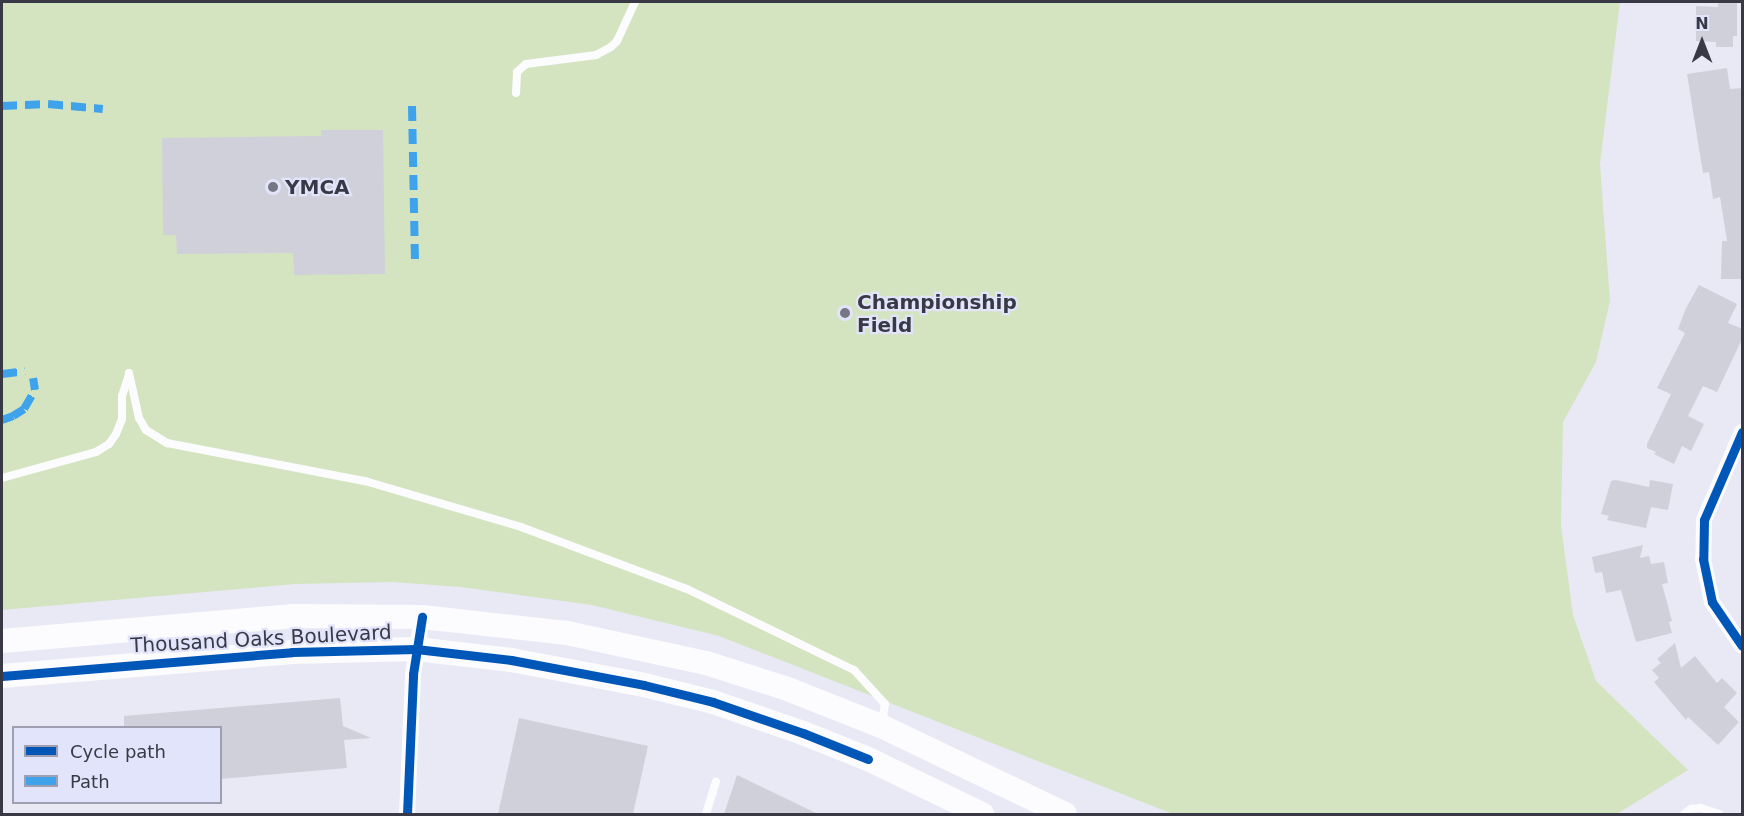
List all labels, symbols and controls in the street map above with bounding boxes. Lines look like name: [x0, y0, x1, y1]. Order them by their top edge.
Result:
north arrow: [1672, 12, 1732, 72]
text: N: [1695, 14, 1709, 33]
place label: YMCA: [285, 175, 350, 199]
marker: YMCA: [266, 180, 280, 194]
place label: Championship Field: [857, 290, 1017, 337]
marker: Championship Field: [838, 306, 852, 320]
street label: Thousand Oaks Boulevard: [130, 620, 392, 658]
legend: [12, 726, 222, 804]
text: Cycle path: [70, 741, 166, 762]
text: Path: [70, 771, 110, 792]

